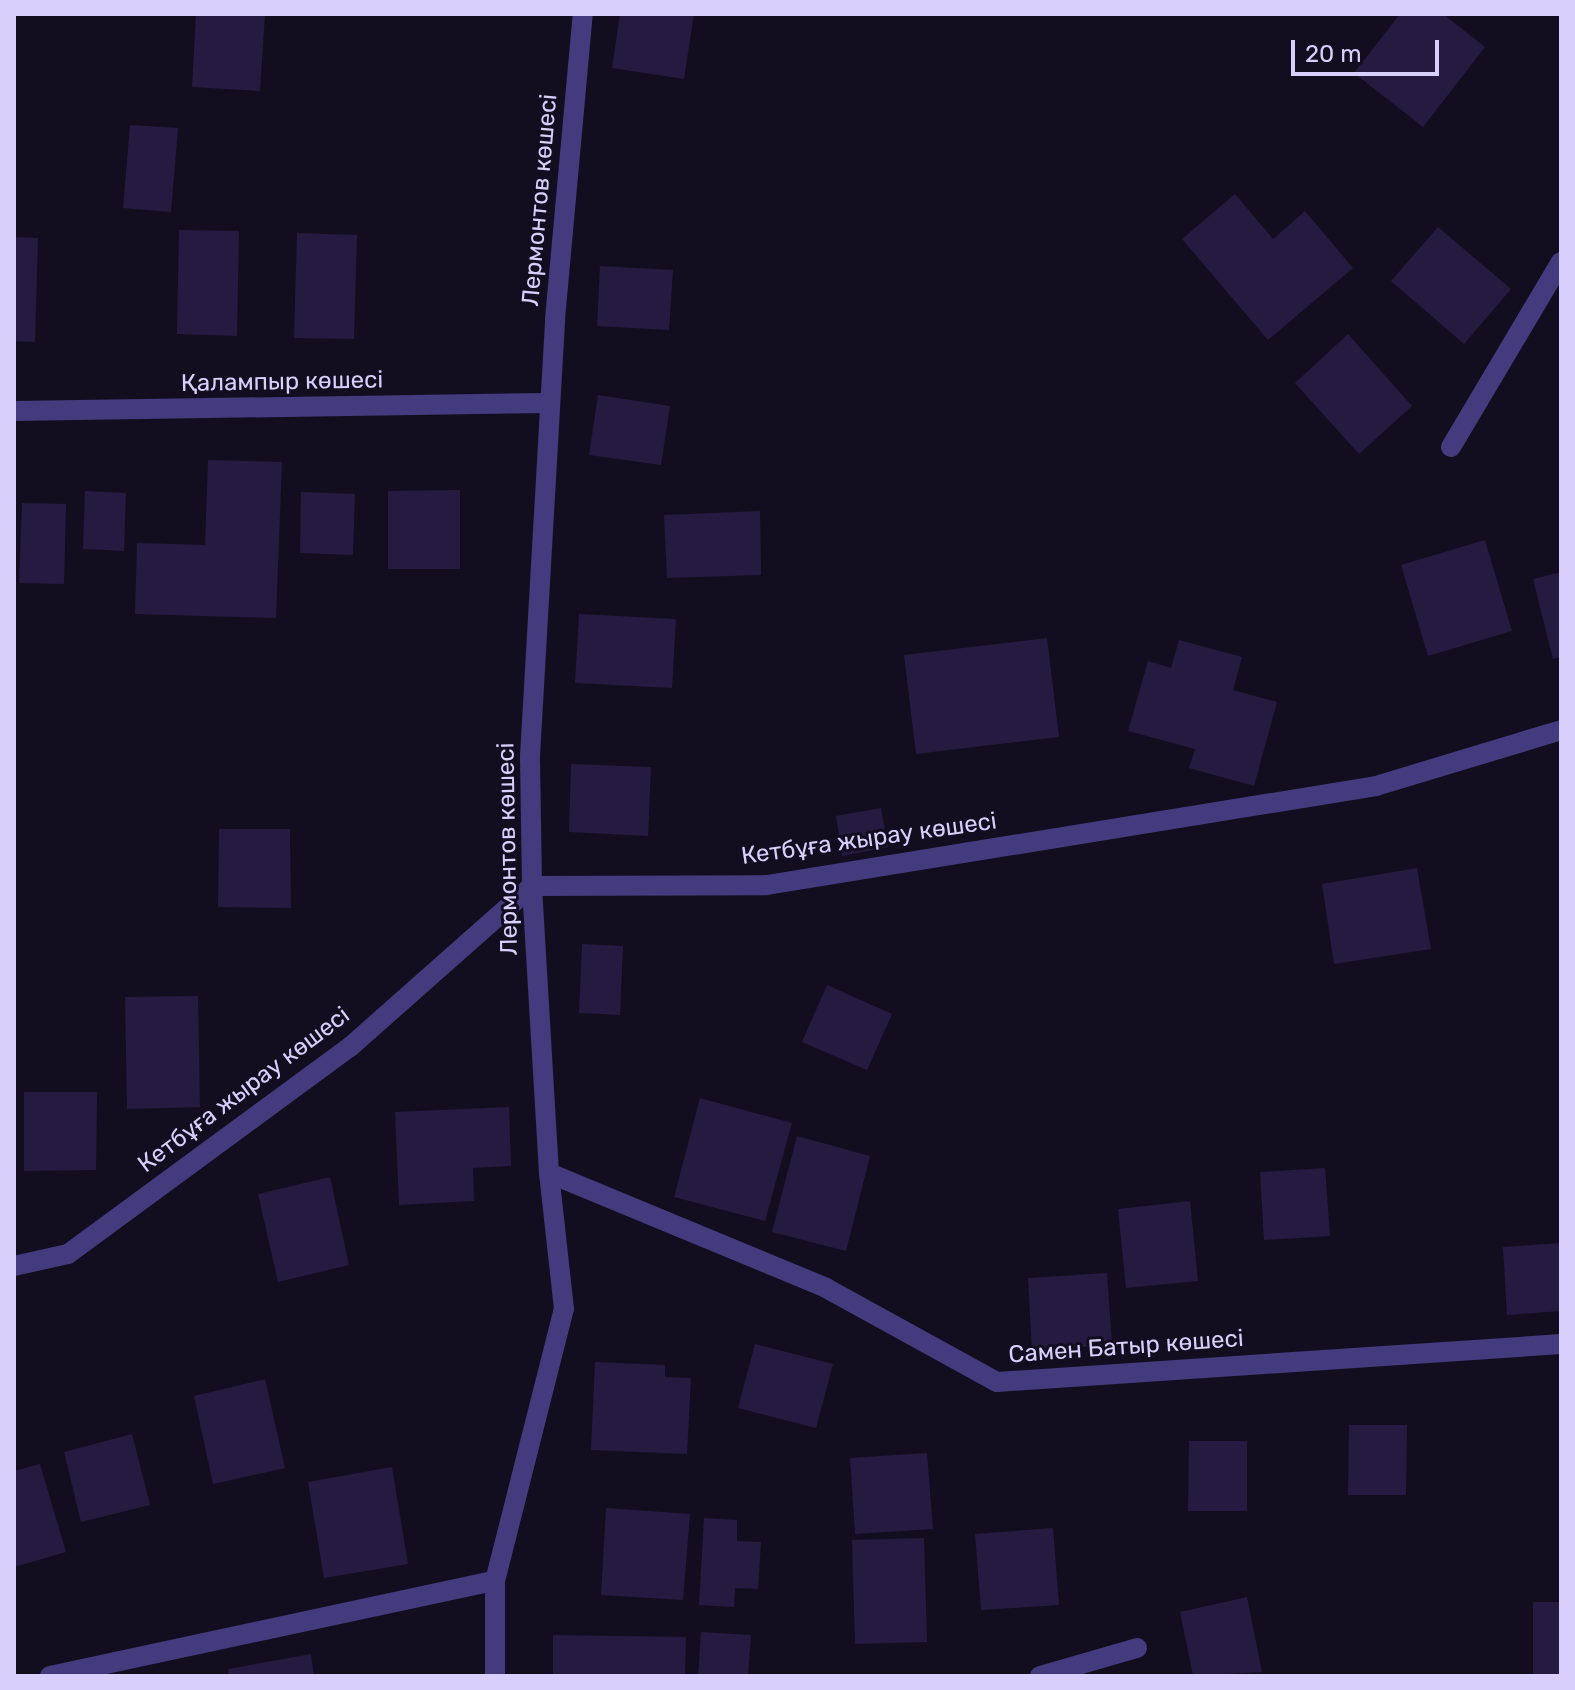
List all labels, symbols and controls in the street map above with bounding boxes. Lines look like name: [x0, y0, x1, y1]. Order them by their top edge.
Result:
scale bar: [1295, 24, 1443, 74]
text: 20 m: [1305, 40, 1362, 68]
street label: Лермонтов көшесі: [516, 93, 564, 307]
street label: Қалампыр көшесі: [181, 366, 383, 398]
street label: Лермонтов көшесі: [492, 742, 524, 956]
street label: Кетбұға жырау көшесі: [740, 807, 998, 871]
street label: Кетбұға жырау көшесі: [133, 1001, 355, 1179]
street label: Самен Батыр көшесі: [1007, 1324, 1245, 1370]

